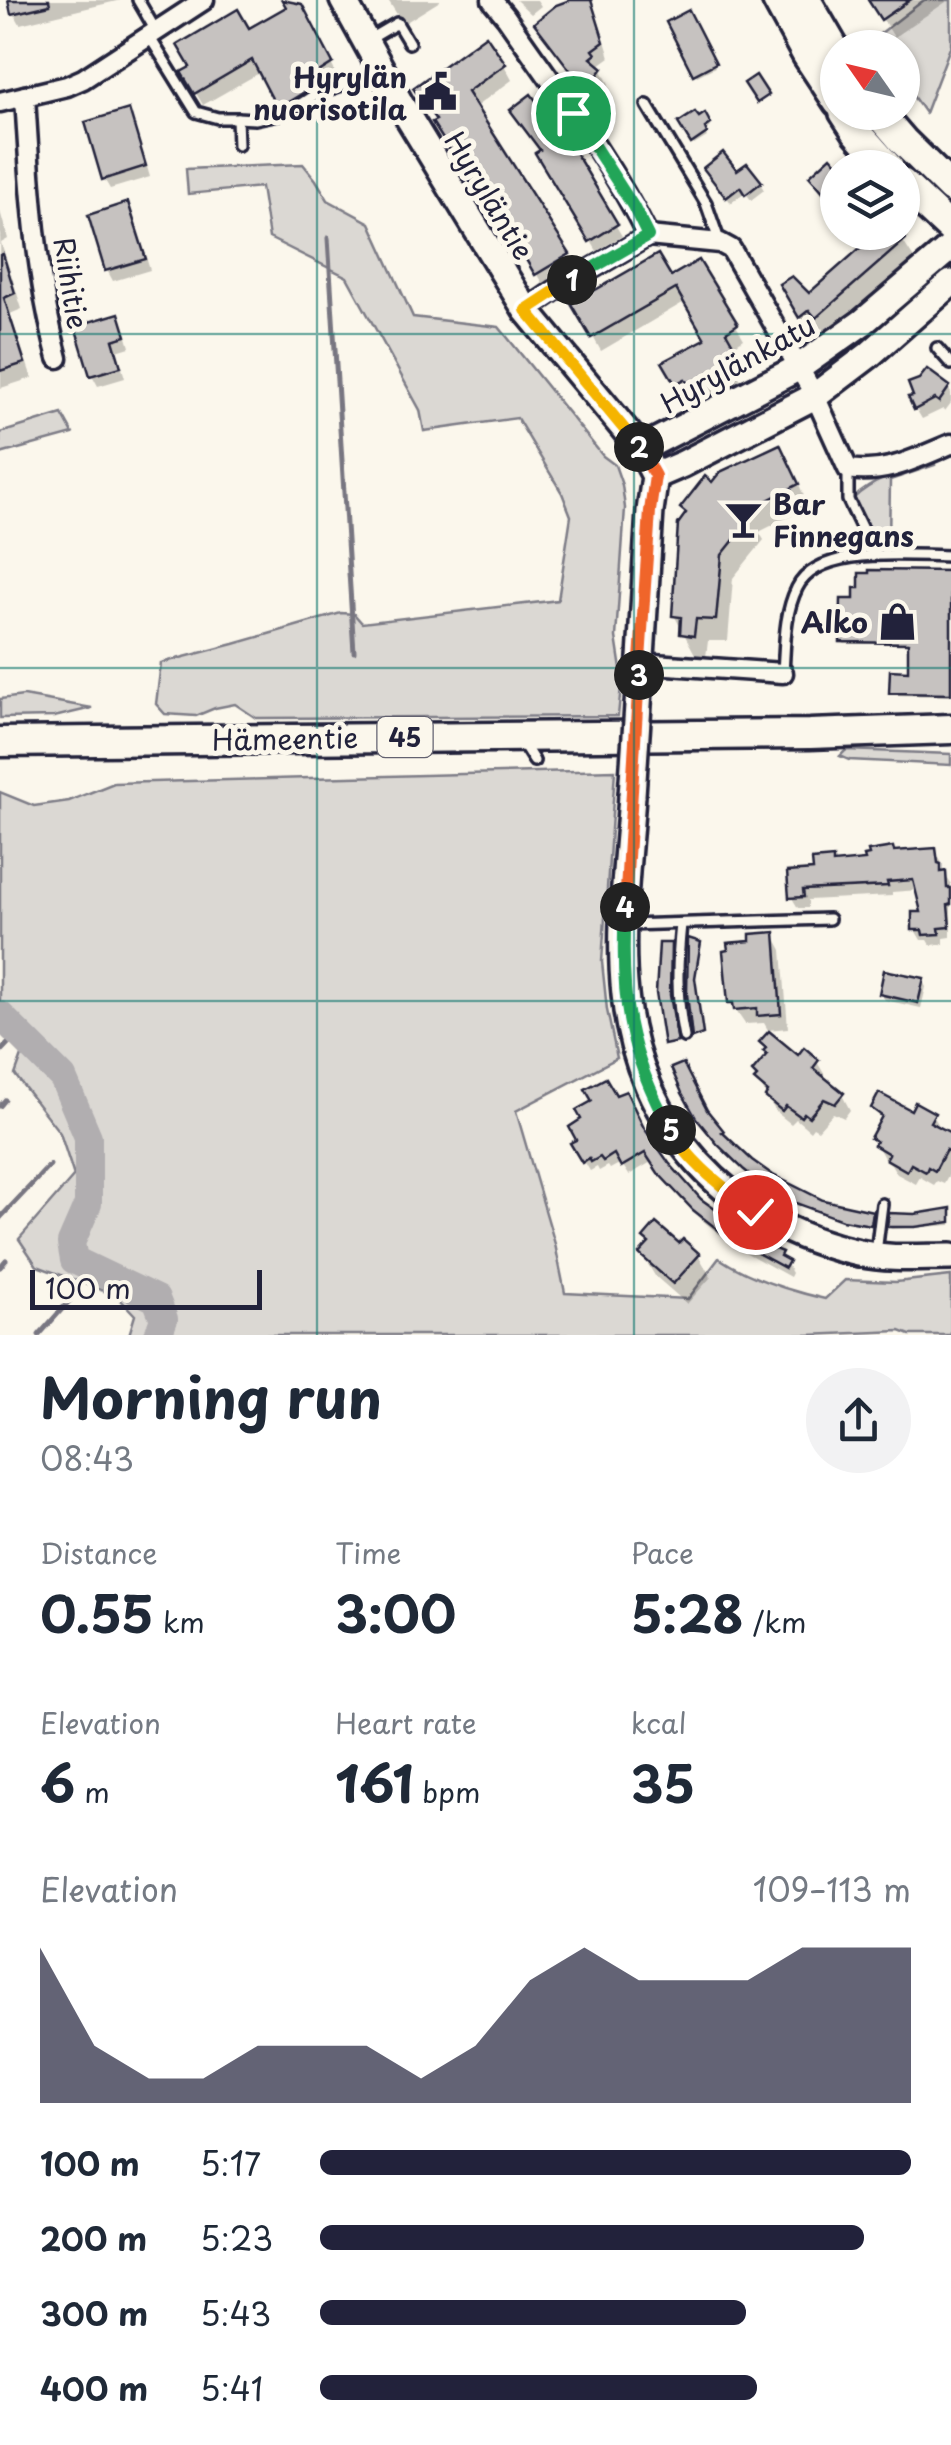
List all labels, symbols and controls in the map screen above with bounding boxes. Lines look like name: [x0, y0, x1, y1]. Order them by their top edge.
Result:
north arrow: [820, 30, 920, 130]
map controls: [820, 30, 920, 250]
place label: Hyrylän nuorisotila: [253, 55, 407, 130]
public building icon: Hyrylän nuorisotila: [416, 71, 458, 113]
pin: [531, 71, 616, 156]
icon: arrive: [546, 86, 601, 141]
street label: Hyryläntie: [435, 122, 545, 268]
button: layers: [820, 150, 920, 250]
street label: Riihitie: [44, 234, 100, 332]
pin: 1: [547, 255, 597, 305]
text: 1: [565, 258, 579, 301]
street label: Hyrylänkatu: [652, 303, 822, 423]
pin: 2: [614, 422, 664, 472]
text: 2: [629, 425, 649, 468]
place label: Bar Finnegans: [773, 482, 914, 557]
bar icon: Bar Finnegans: [722, 498, 764, 540]
place label: Alko: [801, 600, 868, 643]
shop icon: Alko: [877, 600, 919, 642]
pin: 3: [614, 650, 664, 700]
text: 3: [630, 653, 648, 696]
street label: Hämeentie: [211, 715, 359, 761]
road number: 45: [378, 717, 432, 757]
pin: 4: [600, 882, 650, 932]
text: 4: [615, 885, 635, 928]
pin: 5: [646, 1105, 696, 1155]
text: 5: [662, 1108, 680, 1151]
pin: [713, 1170, 798, 1255]
icon: check: [728, 1185, 783, 1240]
scale bar: [30, 1265, 262, 1310]
text: 100 m: [45, 1266, 131, 1309]
text: Morning run: [40, 1355, 382, 1438]
button: share: [806, 1368, 911, 1473]
text: 08:43: [40, 1434, 134, 1482]
text: Distance: [40, 1531, 158, 1574]
text: Time: [335, 1531, 402, 1574]
text: Pace: [631, 1531, 694, 1574]
text: 0.55: [40, 1574, 154, 1650]
text: 3:00: [335, 1574, 456, 1650]
text: 5:28: [631, 1574, 744, 1650]
text: km: [154, 1600, 205, 1643]
text: /km: [744, 1600, 806, 1643]
text: Elevation: [40, 1701, 161, 1744]
text: Heart rate: [335, 1701, 477, 1744]
text: kcal: [631, 1701, 687, 1744]
text: 6: [40, 1744, 75, 1820]
text: 161: [335, 1744, 413, 1820]
text: 35: [631, 1744, 695, 1820]
text: m: [75, 1770, 110, 1813]
text: bpm: [413, 1770, 480, 1813]
text: Elevation: [40, 1865, 178, 1913]
text: 109–113 m: [753, 1865, 911, 1913]
text: 100 m: [40, 2139, 140, 2187]
text: 5:17: [200, 2139, 261, 2187]
text: 200 m: [40, 2214, 147, 2262]
text: 5:23: [200, 2214, 273, 2262]
text: 300 m: [40, 2289, 148, 2337]
text: 5:43: [200, 2289, 271, 2337]
text: 400 m: [40, 2364, 148, 2412]
text: 5:41: [200, 2364, 263, 2412]

